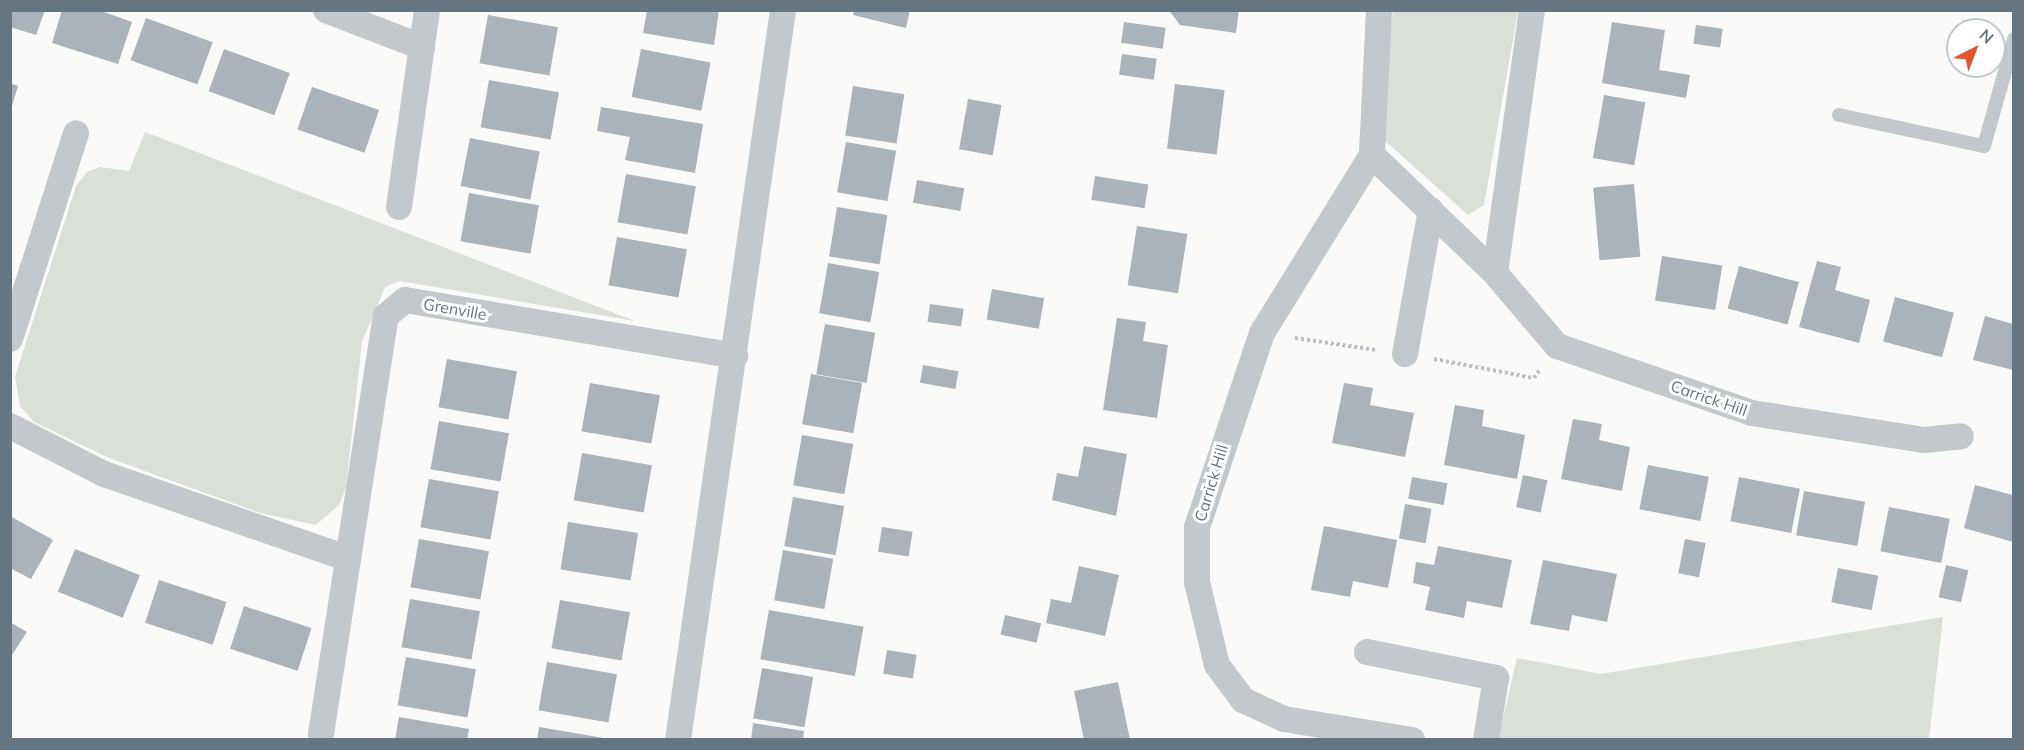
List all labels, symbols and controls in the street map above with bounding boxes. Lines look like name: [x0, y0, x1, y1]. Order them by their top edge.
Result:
north arrow: [1946, 18, 2006, 78]
text: N: [1976, 25, 1998, 48]
street label: Grenville: [422, 294, 488, 324]
street label: Carrick Hill: [1668, 376, 1750, 420]
street label: Carrick Hill: [1190, 442, 1232, 524]

